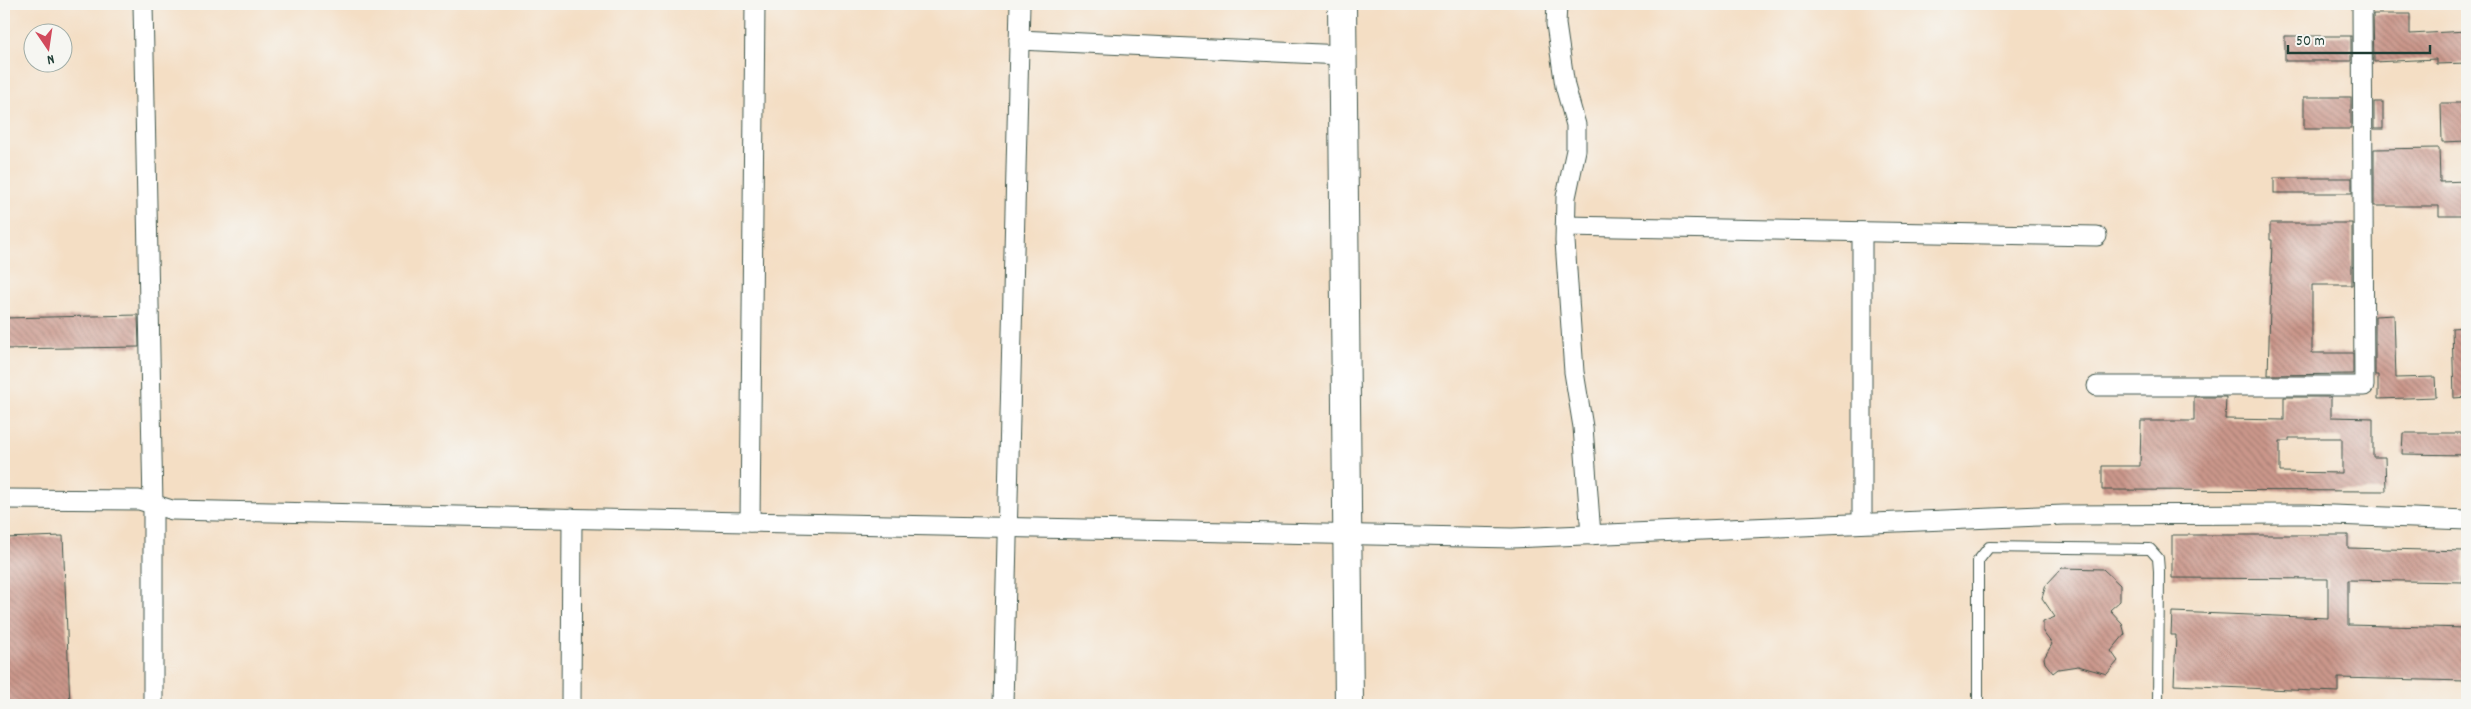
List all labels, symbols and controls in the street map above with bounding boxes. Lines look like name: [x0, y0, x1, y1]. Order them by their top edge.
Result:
north arrow: [22, 22, 72, 72]
scale bar: [2288, 22, 2431, 54]
text: 50 m: [2296, 31, 2325, 53]
text: N: [45, 48, 56, 69]

